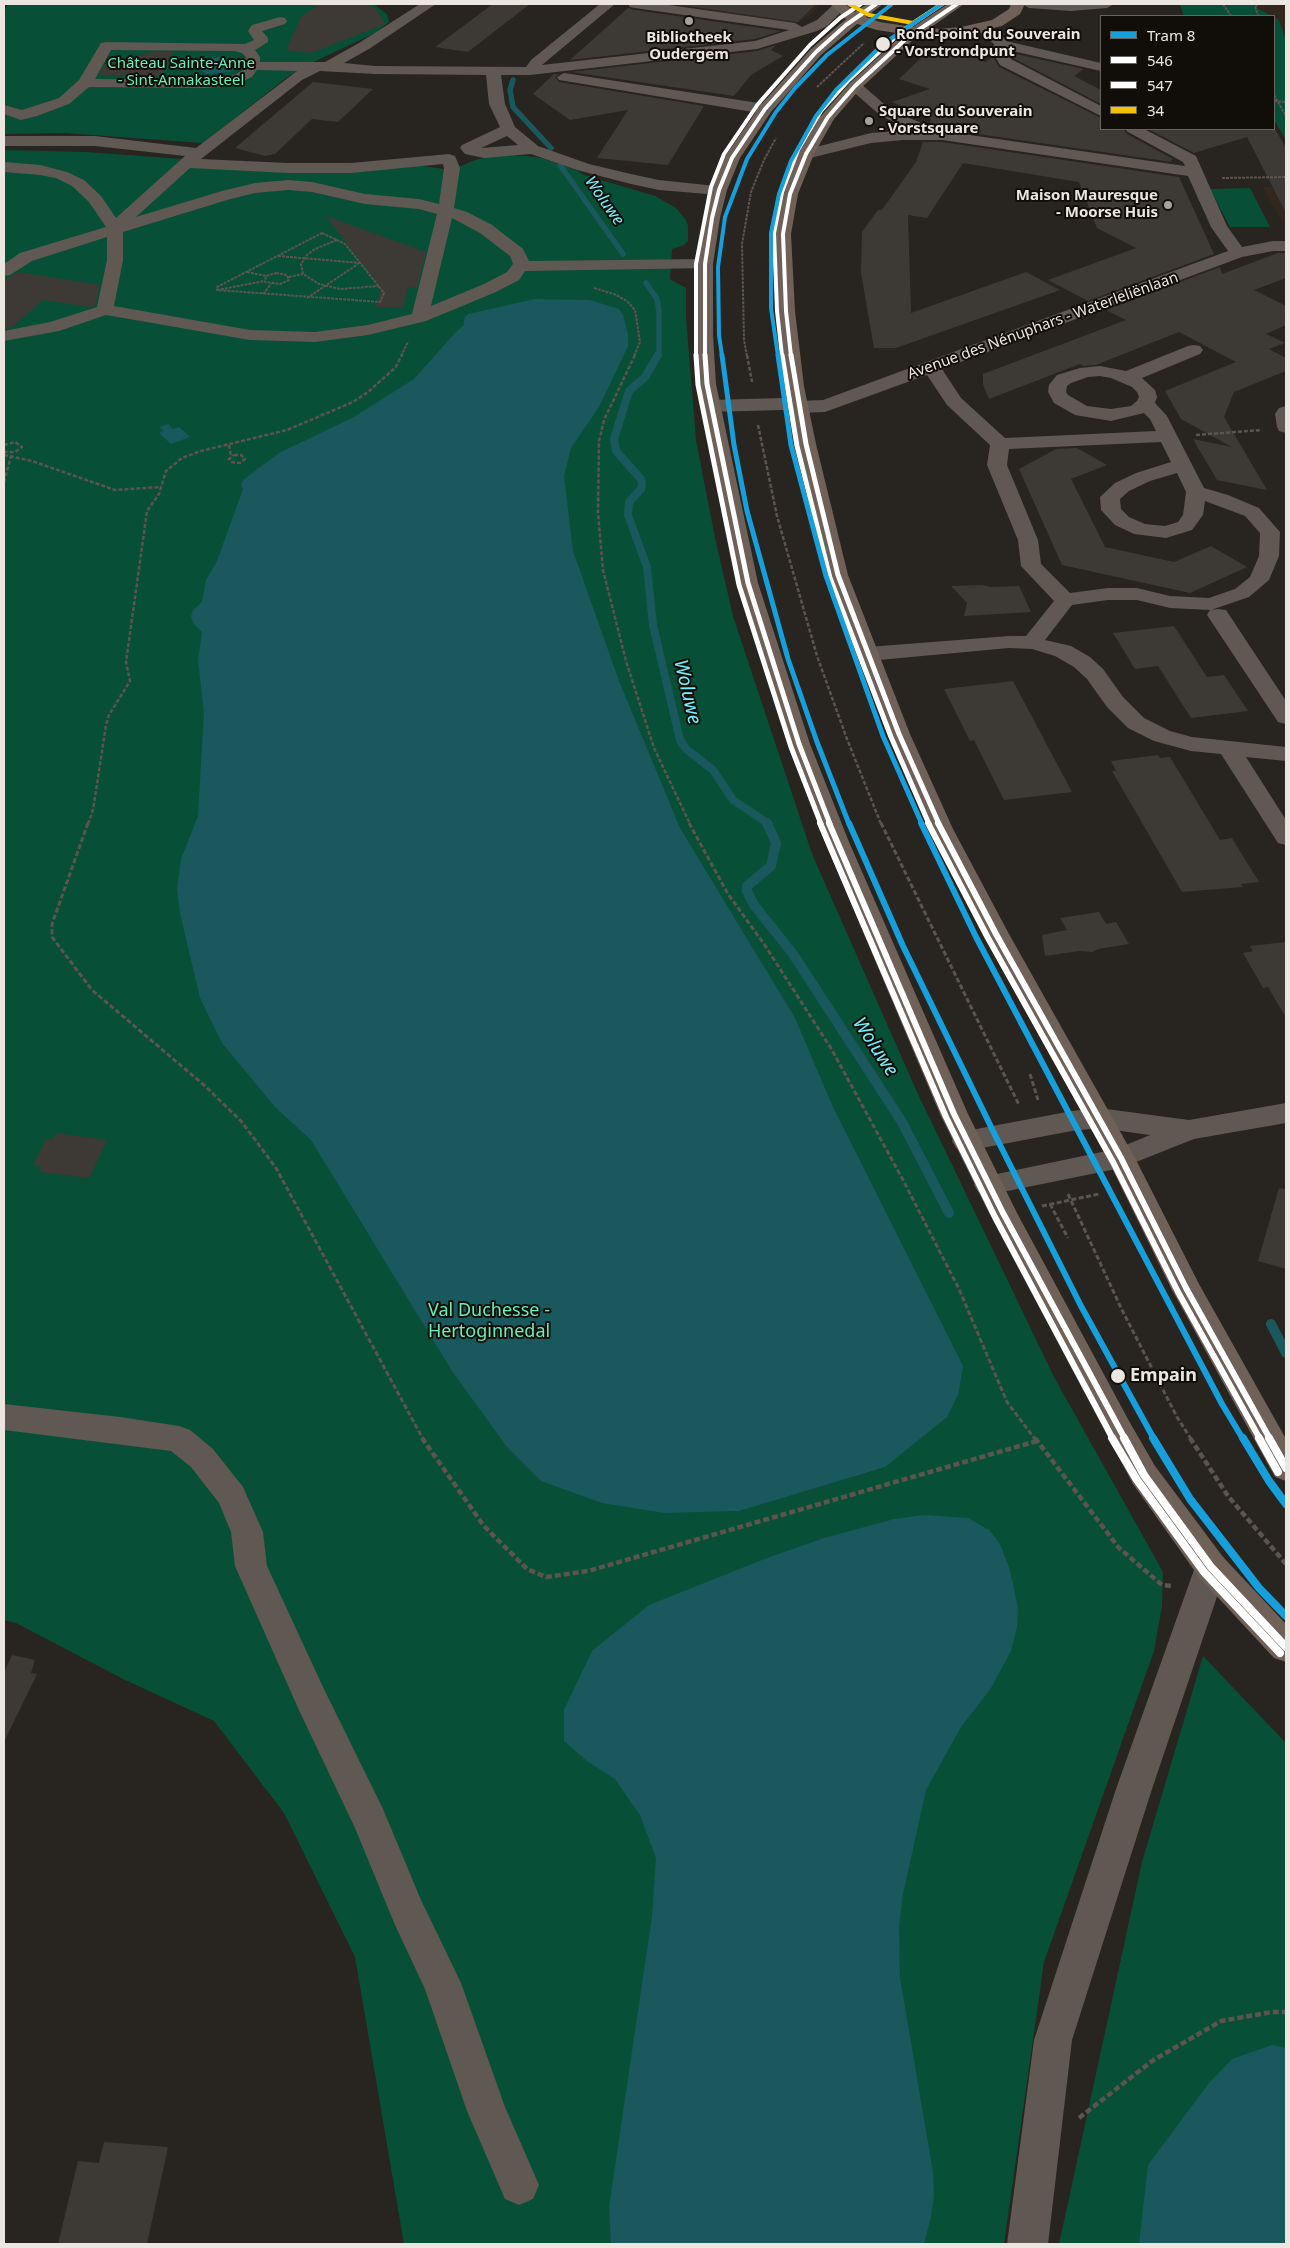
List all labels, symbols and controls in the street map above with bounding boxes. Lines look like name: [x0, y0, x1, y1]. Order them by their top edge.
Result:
marker: Bibliotheek Oudergem: [683, 15, 695, 27]
legend: [1100, 15, 1275, 130]
text: Tram 8: [1147, 25, 1195, 45]
place label: Rond-point du Souverain - Vorstrondpunt: [896, 26, 1080, 61]
place label: Bibliotheek Oudergem: [646, 29, 732, 64]
marker: Rond-point du Souverain - Vorstrondpunt: [874, 35, 892, 53]
text: 546: [1147, 50, 1173, 70]
park label: Château Sainte-Anne - Sint-Annakasteel: [107, 55, 255, 90]
text: 547: [1147, 75, 1173, 95]
text: 34: [1147, 100, 1164, 120]
place label: Square du Souverain - Vorstsquare: [879, 103, 1032, 138]
marker: Square du Souverain - Vorstsquare: [863, 115, 875, 127]
water label: Woluwe: [580, 173, 628, 229]
place label: Maison Mauresque - Moorse Huis: [1016, 187, 1158, 222]
marker: Maison Mauresque - Moorse Huis: [1162, 199, 1174, 211]
street label: Avenue des Nénuphars - Waterleliënlaan: [905, 269, 1181, 383]
water label: Woluwe: [669, 657, 705, 727]
water label: Woluwe: [848, 1013, 902, 1081]
park label: Val Duchesse - Hertoginnedal: [428, 1300, 550, 1342]
place label: Empain: [1130, 1365, 1197, 1387]
marker: Empain: [1109, 1367, 1127, 1385]

